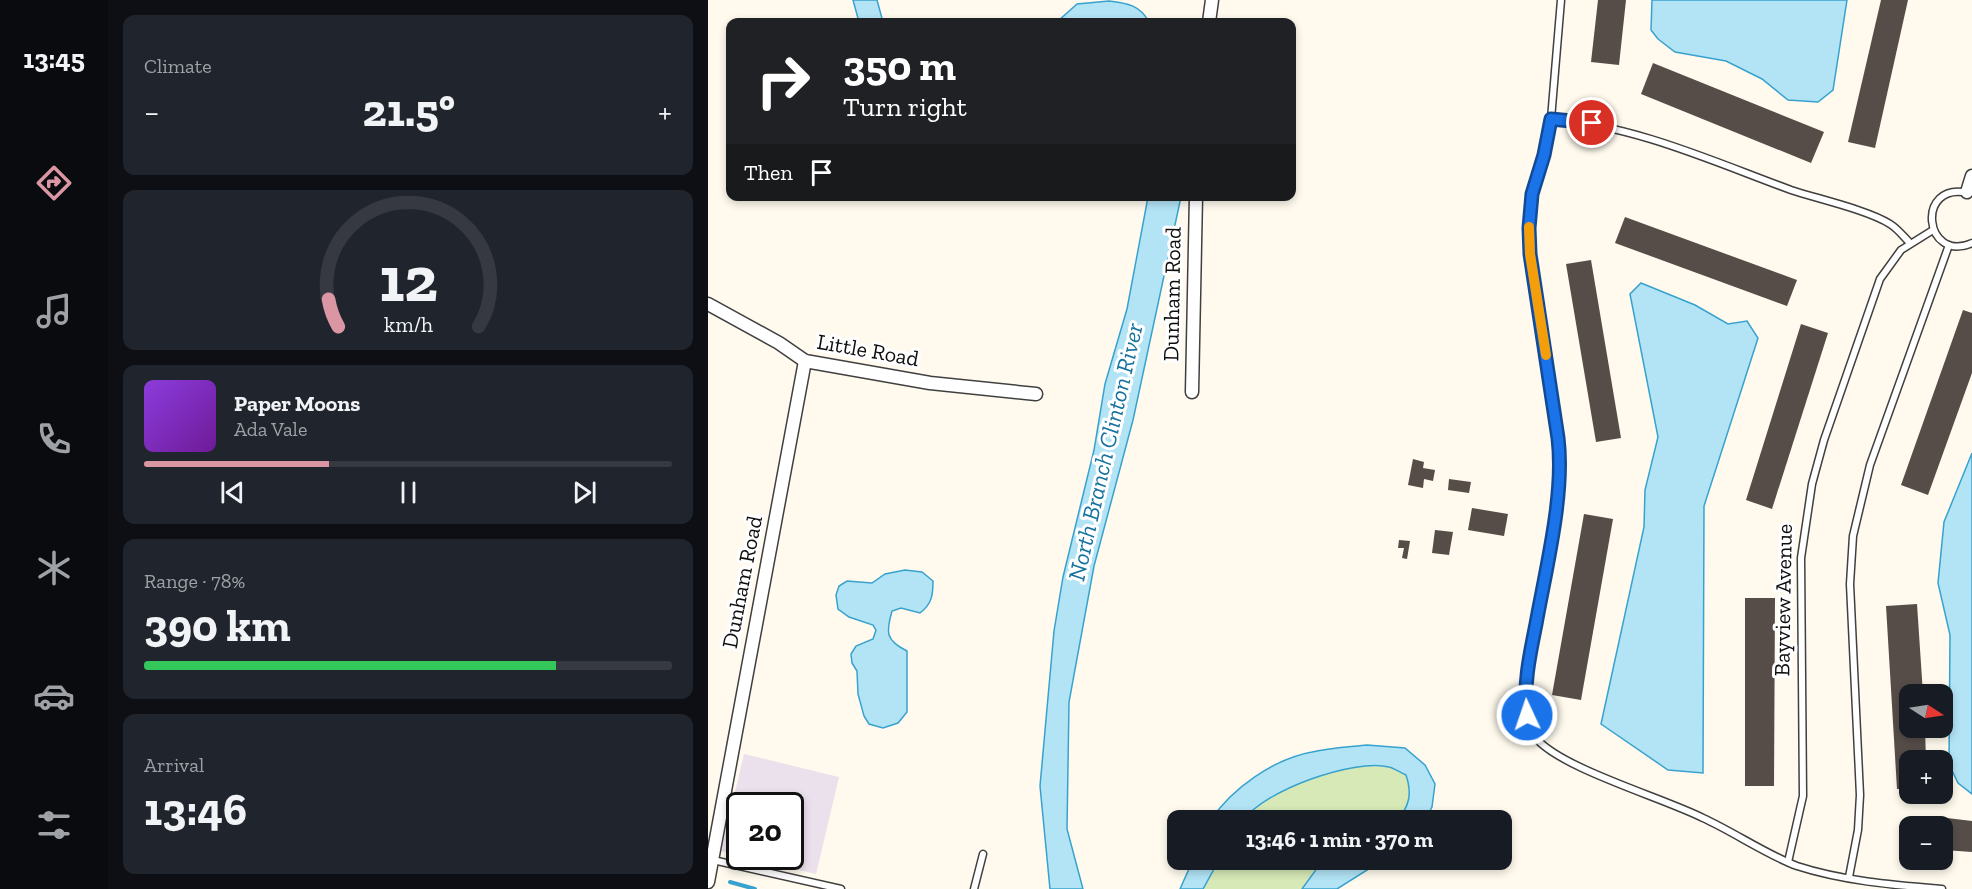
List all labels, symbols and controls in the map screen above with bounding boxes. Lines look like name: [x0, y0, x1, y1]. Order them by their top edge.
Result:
text: 350 m: [843, 40, 956, 91]
icon: right: [744, 42, 822, 120]
text: 13:45: [23, 43, 85, 75]
text: Climate: [144, 54, 212, 78]
text: 21.5°: [363, 84, 455, 138]
text: Turn right: [843, 91, 967, 123]
text: −: [144, 92, 159, 131]
text: +: [658, 92, 672, 131]
pin: [1566, 97, 1617, 148]
icon: arrive: [1575, 106, 1608, 139]
icon: arrive: [805, 156, 838, 189]
text: Then: [744, 159, 793, 186]
icon: directions: [33, 162, 75, 204]
street label: Dunham Road: [1157, 226, 1187, 362]
text: 12: [379, 242, 437, 317]
icon: music: [33, 290, 75, 332]
text: km/h: [384, 312, 432, 337]
water label: North Branch Clinton River: [1061, 320, 1149, 584]
street label: Little Road: [815, 328, 921, 372]
text: Paper Moons: [234, 390, 360, 417]
text: Ada Vale: [234, 417, 307, 441]
icon: phone: [33, 418, 75, 460]
icon: previous: [216, 476, 249, 509]
icon: pause: [392, 476, 425, 509]
icon: next: [568, 476, 601, 509]
street label: Dunham Road: [716, 513, 768, 651]
street label: Bayview Avenue: [1768, 523, 1798, 677]
icon: climate: [33, 547, 75, 589]
text: Range · 78%: [144, 569, 245, 593]
text: 390 km: [144, 599, 291, 653]
icon: car: [33, 675, 75, 717]
position arrow: [1495, 683, 1559, 747]
north arrow: [1899, 684, 1953, 738]
map controls: [1899, 684, 1953, 870]
button: +: [1899, 750, 1953, 804]
text: Arrival: [144, 753, 204, 777]
text: 13:46: [144, 783, 247, 837]
speed limit sign: 20: [726, 792, 804, 870]
icon: filters: [33, 804, 75, 846]
button: −: [1899, 816, 1953, 870]
text: 13:46 · 1 min · 370 m: [1246, 826, 1433, 853]

